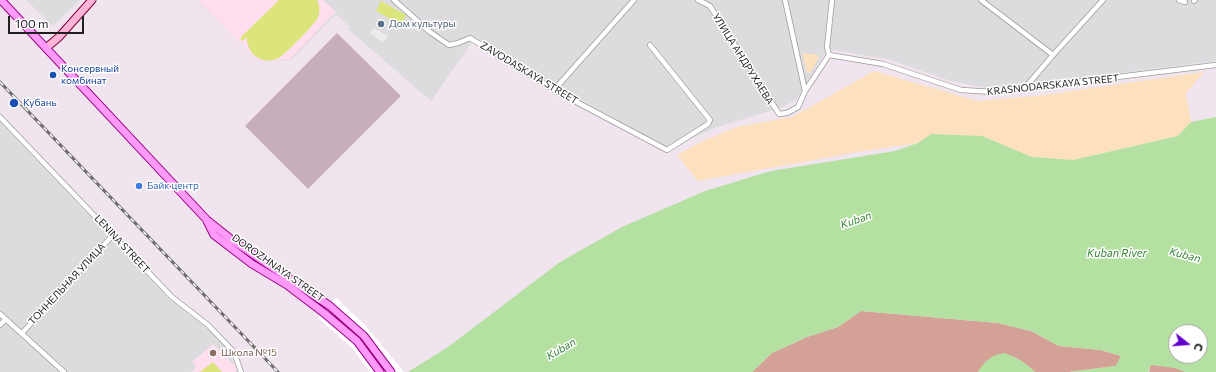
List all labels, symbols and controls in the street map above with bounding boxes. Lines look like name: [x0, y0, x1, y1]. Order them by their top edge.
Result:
scale bar: [10, 8, 86, 34]
street label: УЛИЦА АНДРУХАЕВА: [710, 11, 776, 107]
text: 100 m: [15, 16, 49, 30]
place label: Дом культуры: [389, 18, 456, 30]
marker: Дом культуры: [376, 19, 386, 29]
street label: ZAVODASKAYA STREET: [478, 39, 580, 107]
place label: Консервный комбинат: [61, 63, 119, 86]
marker: Консервный комбинат: [48, 70, 58, 80]
street label: KRASNODARSKAYA STREET: [986, 72, 1120, 98]
marker: Кубань: [8, 97, 20, 109]
place label: Кубань: [23, 97, 57, 109]
place label: Байк центр: [147, 180, 199, 192]
marker: Байк центр: [134, 181, 144, 191]
water label: Kuban: [839, 209, 873, 231]
street label: LENINA STREET: [92, 212, 152, 276]
street label: DOROZHNAYA STREET: [230, 232, 326, 304]
street label: ТОННЕЛЬНАЯ УЛИЦА: [26, 241, 108, 327]
water label: Kuban: [1168, 244, 1202, 266]
water label: Kuban River: [1087, 246, 1147, 260]
north arrow: [1168, 324, 1208, 364]
water label: Kuban: [544, 335, 578, 363]
text: С: [1192, 342, 1206, 353]
place label: Школа №15: [221, 347, 277, 359]
marker: Школа №15: [208, 348, 218, 358]

